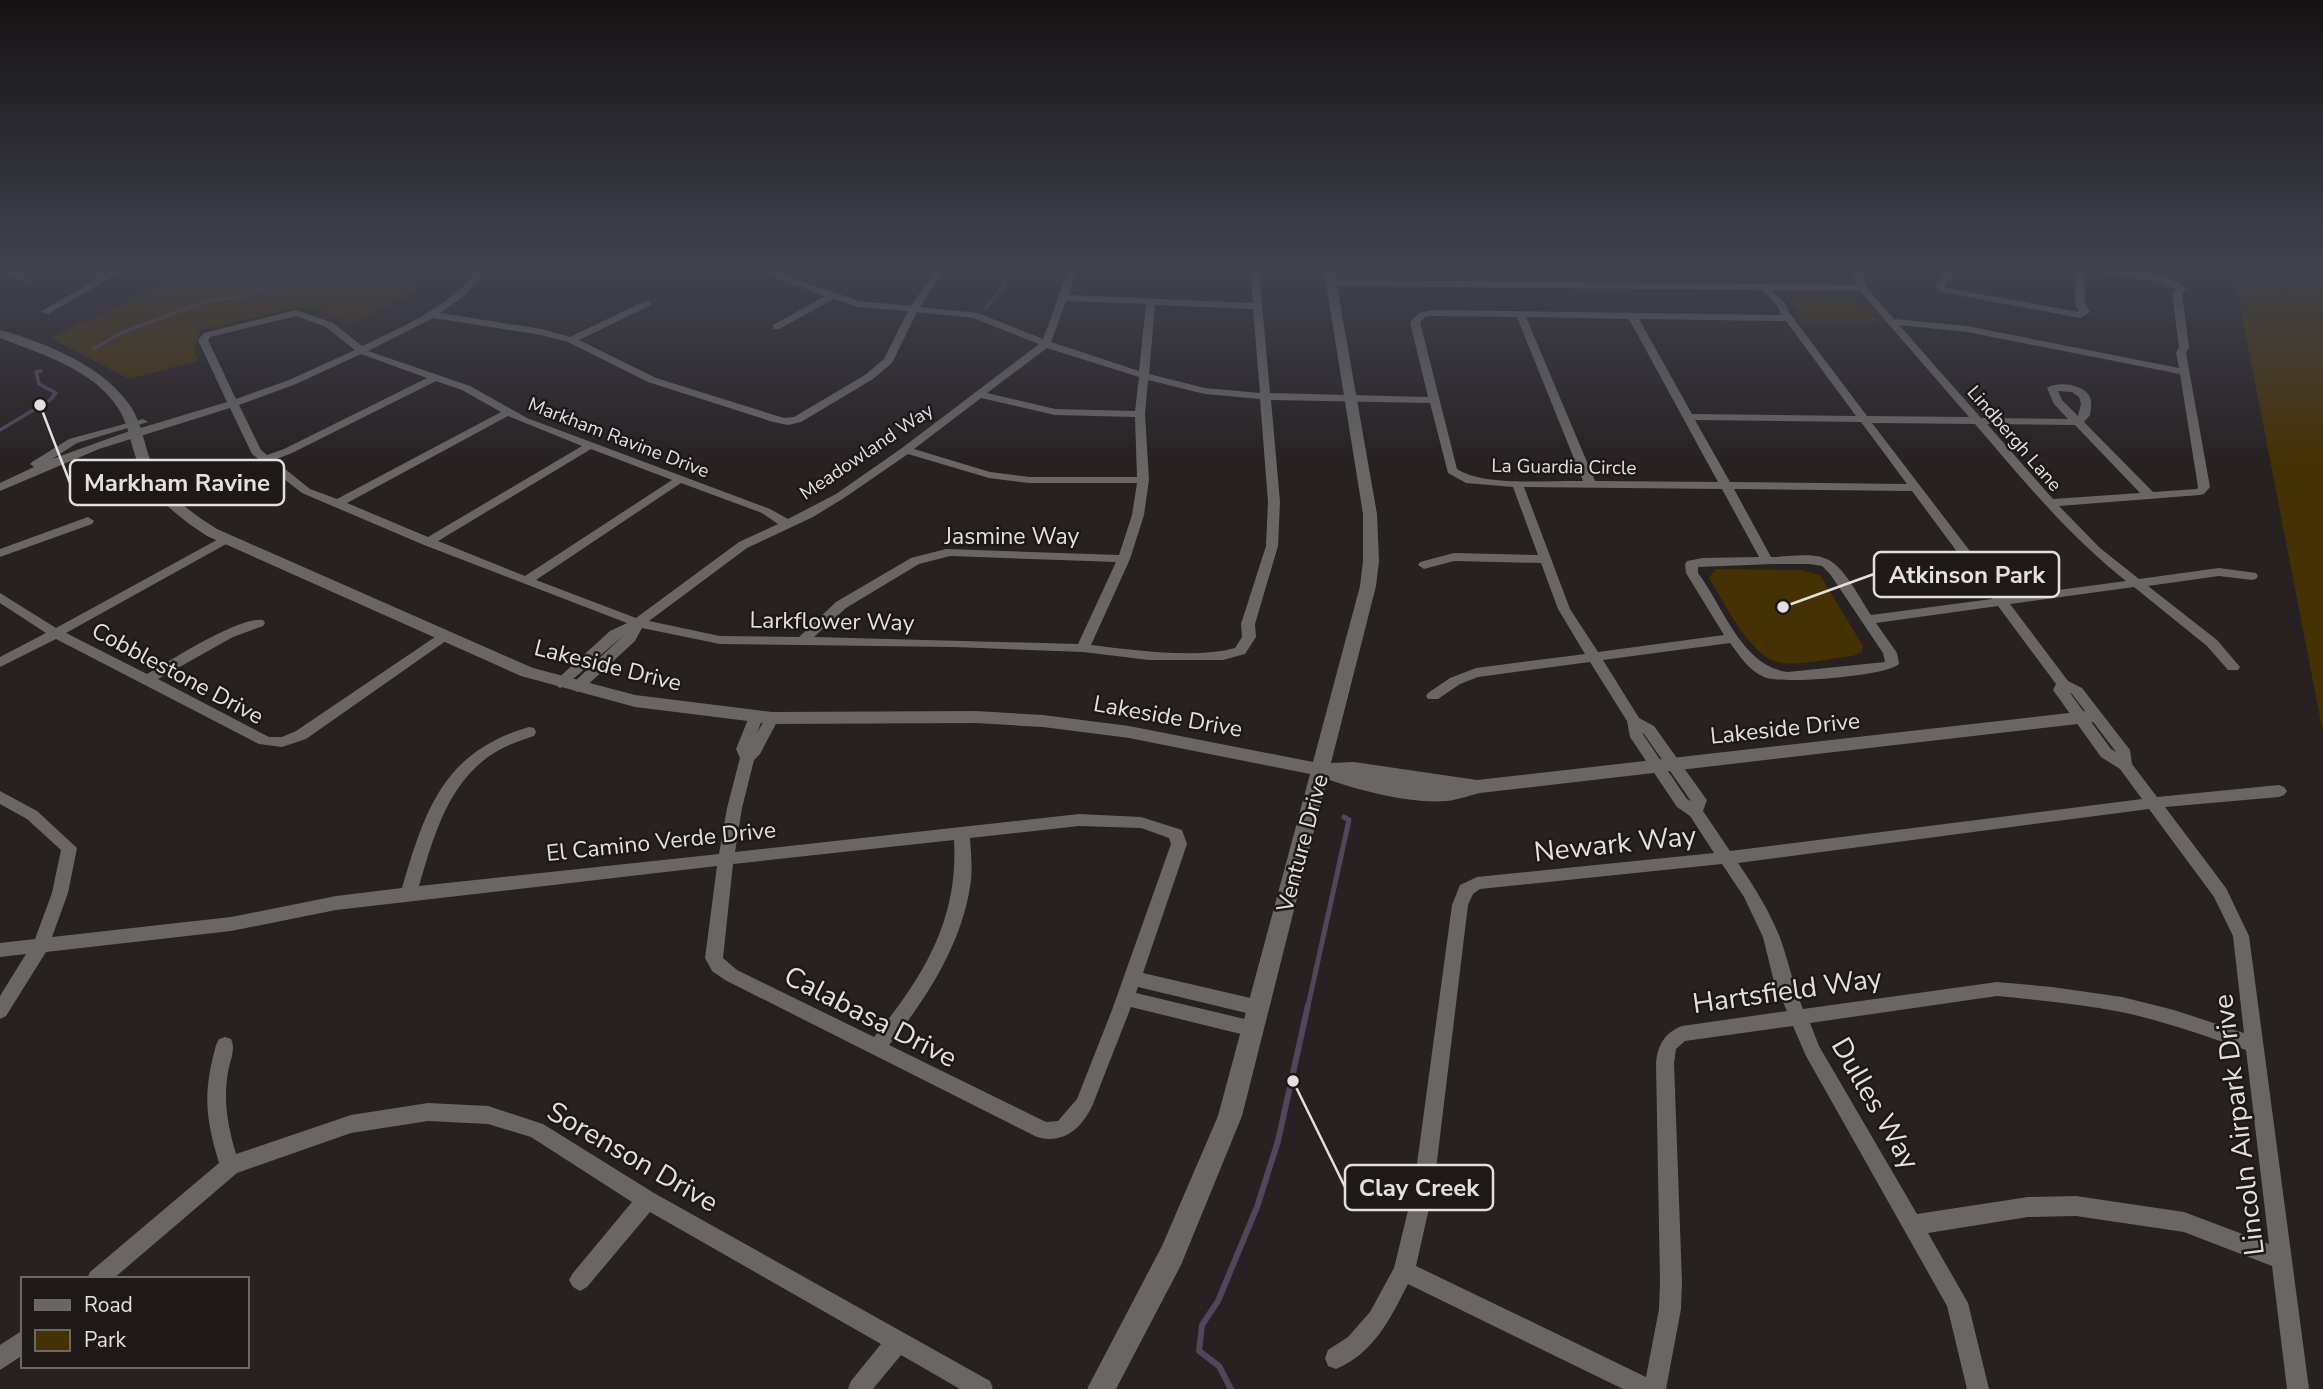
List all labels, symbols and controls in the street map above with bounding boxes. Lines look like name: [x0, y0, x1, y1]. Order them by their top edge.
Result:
street label: Lindbergh Lane: [1961, 380, 2068, 497]
street label: Markham Ravine Drive: [524, 391, 713, 485]
street label: Meadowland Way: [795, 397, 939, 506]
street label: La Guardia Circle: [1491, 453, 1637, 481]
callout: Markham Ravine: [70, 460, 284, 505]
text: Markham Ravine: [84, 467, 270, 499]
street label: Jasmine Way: [944, 521, 1080, 552]
callout: Atkinson Park: [1874, 552, 2059, 597]
text: Atkinson Park: [1889, 559, 2046, 591]
street label: Larkflower Way: [749, 605, 915, 638]
street label: Cobblestone Drive: [86, 615, 269, 732]
street label: Lakeside Drive: [531, 632, 685, 699]
street label: Lakeside Drive: [1091, 688, 1245, 745]
street label: Lakeside Drive: [1709, 705, 1862, 752]
street label: Venture Drive: [1269, 771, 1336, 916]
street label: El Camino Verde Drive: [544, 814, 778, 869]
street label: Newark Way: [1532, 817, 1699, 871]
street label: Calabasa Drive: [778, 957, 964, 1077]
street label: Hartsfield Way: [1690, 959, 1885, 1023]
street label: Lincoln Airpark Drive: [2204, 992, 2274, 1258]
street label: Dulles Way: [1822, 1030, 1929, 1177]
street label: Sorenson Drive: [540, 1092, 725, 1221]
callout: Clay Creek: [1345, 1165, 1493, 1210]
text: Clay Creek: [1359, 1172, 1480, 1204]
legend: [21, 1277, 248, 1368]
text: Road: [84, 1291, 133, 1319]
text: Park: [84, 1326, 126, 1354]

